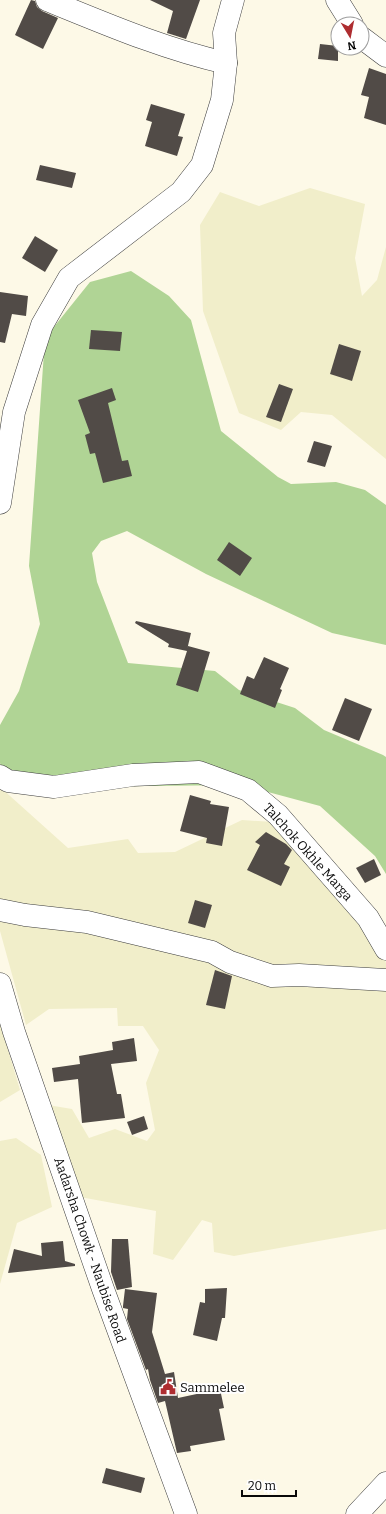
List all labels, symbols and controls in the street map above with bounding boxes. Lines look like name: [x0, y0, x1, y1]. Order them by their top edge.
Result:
north arrow: [330, 16, 370, 56]
text: N: [346, 38, 357, 53]
street label: Talchok Okhle Marga: [260, 800, 356, 904]
street label: Aadarsha Chowk - Naubise Road: [51, 1155, 129, 1345]
public building icon: Sammelee: [159, 1378, 177, 1396]
place label: Sammelee: [180, 1380, 245, 1395]
scale bar: [242, 1472, 296, 1498]
text: 20 m: [248, 1479, 277, 1493]

